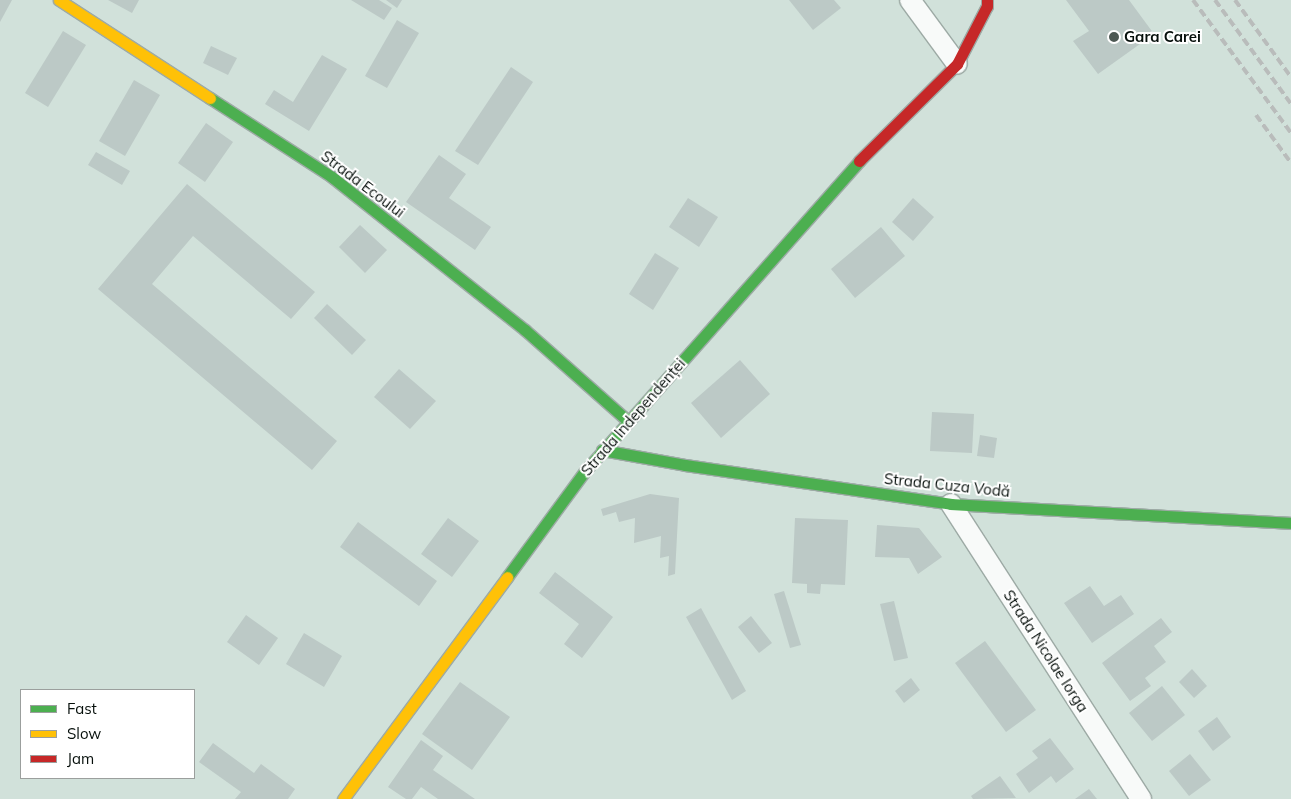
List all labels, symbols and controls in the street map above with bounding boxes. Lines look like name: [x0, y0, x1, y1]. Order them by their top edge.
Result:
place label: Gara Carei: [1124, 28, 1201, 46]
marker: Gara Carei: [1108, 31, 1120, 43]
street label: Strada Ecoului: [318, 147, 408, 221]
street label: Strada Independenței: [577, 355, 689, 479]
street label: Strada Cuza Vodă: [883, 469, 1011, 501]
street label: Strada Nicolae Iorga: [1000, 587, 1092, 715]
legend: [20, 689, 195, 779]
text: Fast: [67, 699, 97, 718]
text: Slow: [67, 724, 101, 743]
text: Jam: [67, 749, 94, 768]

